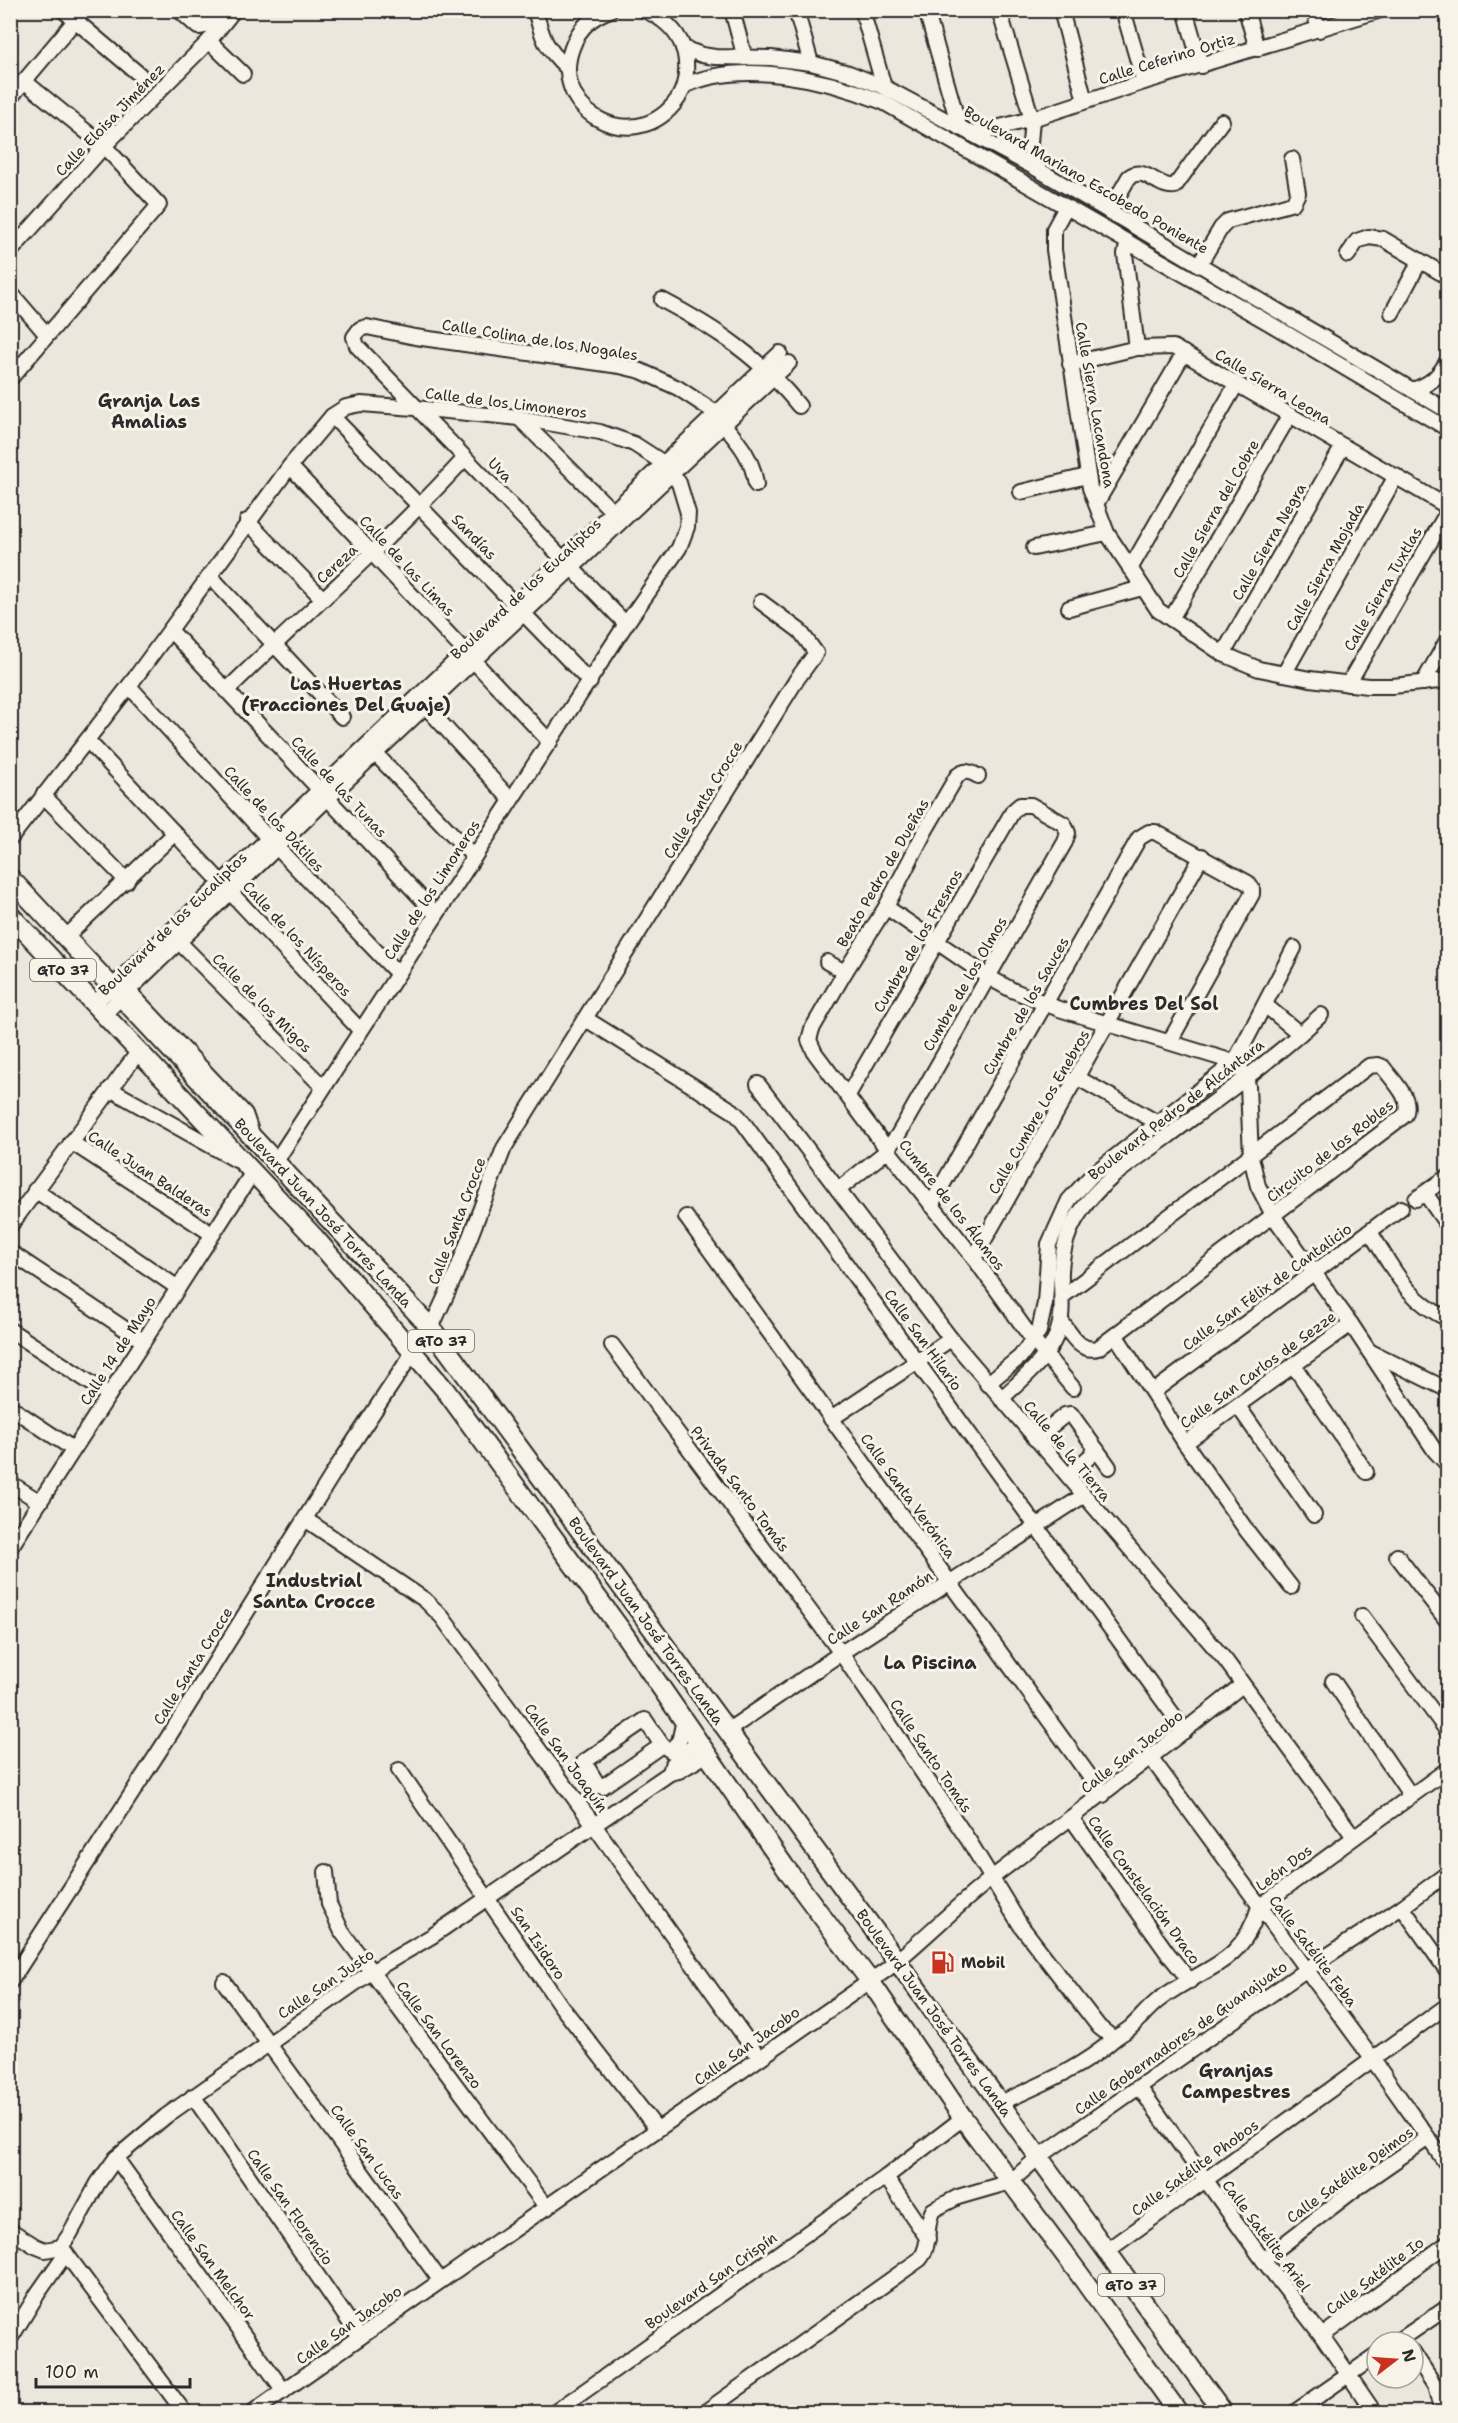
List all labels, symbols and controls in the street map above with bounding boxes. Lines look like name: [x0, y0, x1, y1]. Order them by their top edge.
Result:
street label: Calle Ceferino Ortiz: [1096, 29, 1238, 89]
street label: Calle Eloisa Jiménez: [51, 59, 169, 181]
street label: Boulevard Mariano Escobedo Poniente: [960, 101, 1212, 259]
street label: Calle Colina de los Nogales: [441, 315, 639, 365]
street label: Calle Sierra Lacandona: [1071, 320, 1120, 490]
street label: Calle Sierra Leona: [1211, 344, 1335, 430]
street label: Calle de los Limoneros: [424, 383, 588, 423]
district label: Granja Las Amalias: [98, 389, 200, 434]
street label: Calle Sierra del Cobre: [1168, 436, 1264, 582]
street label: Uva: [483, 453, 517, 487]
street label: Calle Sierra Negra: [1227, 479, 1311, 604]
street label: Calle Sierra Mojada: [1281, 499, 1369, 635]
street label: Sandías: [447, 510, 501, 564]
street label: Calle de las Limas: [355, 511, 459, 621]
street label: Boulevard de los Eucaliptos: [446, 514, 606, 664]
street label: Calle Sierra Tuxtlas: [1339, 523, 1427, 655]
street label: Cereza: [312, 539, 362, 588]
district label: Las Huertas (Fracciones Del Guaje): [241, 672, 451, 717]
street label: Calle de las Tunas: [287, 732, 391, 842]
street label: Calle Santa Crocce: [659, 737, 747, 863]
street label: Calle de los Dátiles: [219, 761, 329, 877]
street label: Beato Pedro de Dueñas: [832, 795, 934, 951]
street label: Calle de los Limoneros: [379, 816, 485, 964]
street label: Boulevard de los Eucaliptos: [94, 848, 252, 1000]
street label: Cumbre de los Fresnos: [869, 866, 967, 1016]
street label: Calle de los Nísperos: [238, 877, 356, 1001]
street label: Cumbre de los Olmos: [918, 913, 1012, 1055]
street label: Cumbre de los Sauces: [978, 933, 1074, 1079]
street label: Calle de los Migos: [208, 949, 316, 1057]
road number: GTO 37: [30, 959, 96, 981]
district label: Cumbres Del Sol: [1070, 992, 1218, 1016]
street label: Calle Cumbre Los Enebros: [984, 1026, 1094, 1198]
street label: Boulevard Pedro de Alcántara: [1084, 1035, 1269, 1185]
street label: Circuito de los Robles: [1262, 1095, 1398, 1207]
street label: Boulevard Juan José Torres Landa: [230, 1114, 417, 1313]
street label: Calle Juan Balderas: [84, 1126, 216, 1222]
street label: Cumbre de los Álamos: [894, 1135, 1010, 1275]
street label: Calle Santa Crocce: [423, 1154, 491, 1288]
street label: Calle San Félix de Cantalicio: [1178, 1219, 1356, 1355]
street label: Calle San Hilario: [879, 1285, 967, 1395]
street label: Calle 14 de Mayo: [75, 1293, 161, 1409]
street label: Calle San Carlos de Sezze: [1176, 1307, 1340, 1433]
road number: GTO 37: [408, 1330, 474, 1352]
street label: Calle de la Tierra: [1019, 1396, 1116, 1506]
street label: Privada Santo Tomás: [686, 1422, 794, 1556]
street label: Calle Santa Verónica: [856, 1429, 961, 1563]
street label: Boulevard Juan José Torres Landa: [564, 1513, 729, 1729]
street label: Calle San Ramón: [823, 1566, 937, 1650]
district label: Industrial Santa Crocce: [253, 1569, 376, 1614]
street label: Calle Santa Crocce: [149, 1603, 237, 1729]
district label: La Piscina: [883, 1651, 977, 1675]
street label: Calle Santo Tomás: [885, 1695, 977, 1817]
street label: Calle San Joaquín: [520, 1699, 612, 1817]
street label: Calle San Jacobo: [1077, 1706, 1187, 1798]
street label: Calle Constelación Draco: [1083, 1812, 1205, 1968]
street label: León Dos: [1252, 1840, 1316, 1896]
street label: Calle Satélite Feba: [1264, 1891, 1362, 2011]
street label: San Isidoro: [506, 1902, 570, 1984]
street label: Boulevard Juan José Torres Landa: [852, 1905, 1017, 2121]
street label: Calle San Justo: [274, 1944, 378, 2024]
fuel station icon: Mobil: [930, 1950, 956, 1976]
place label: Mobil: [961, 1953, 1005, 1973]
street label: Calle Gobernadores de Guanajuato: [1071, 1957, 1291, 2119]
street label: Calle San Lorenzo: [392, 1977, 486, 2093]
street label: Calle San Jacobo: [690, 2002, 804, 2090]
district label: Granjas Campestres: [1181, 2059, 1291, 2104]
street label: Calle San Lucas: [326, 2101, 408, 2203]
street label: Calle Satélite Phobos: [1127, 2115, 1263, 2221]
street label: Calle Satélite Deimos: [1283, 2122, 1417, 2228]
street label: Calle San Florencio: [242, 2145, 338, 2269]
street label: Calle Satélite Ariel: [1217, 2176, 1315, 2296]
street label: Calle San Melchor: [166, 2206, 260, 2324]
street label: Boulevard San Crispín: [641, 2228, 781, 2334]
street label: Calle Satélite Io: [1322, 2233, 1428, 2319]
road number: GTO 37: [1098, 2274, 1164, 2296]
street label: Calle San Jacobo: [292, 2281, 406, 2369]
north arrow: [1365, 2330, 1425, 2390]
text: N: [1397, 2347, 1421, 2365]
scale bar: [36, 2351, 190, 2389]
text: 100 m: [45, 2360, 99, 2384]

